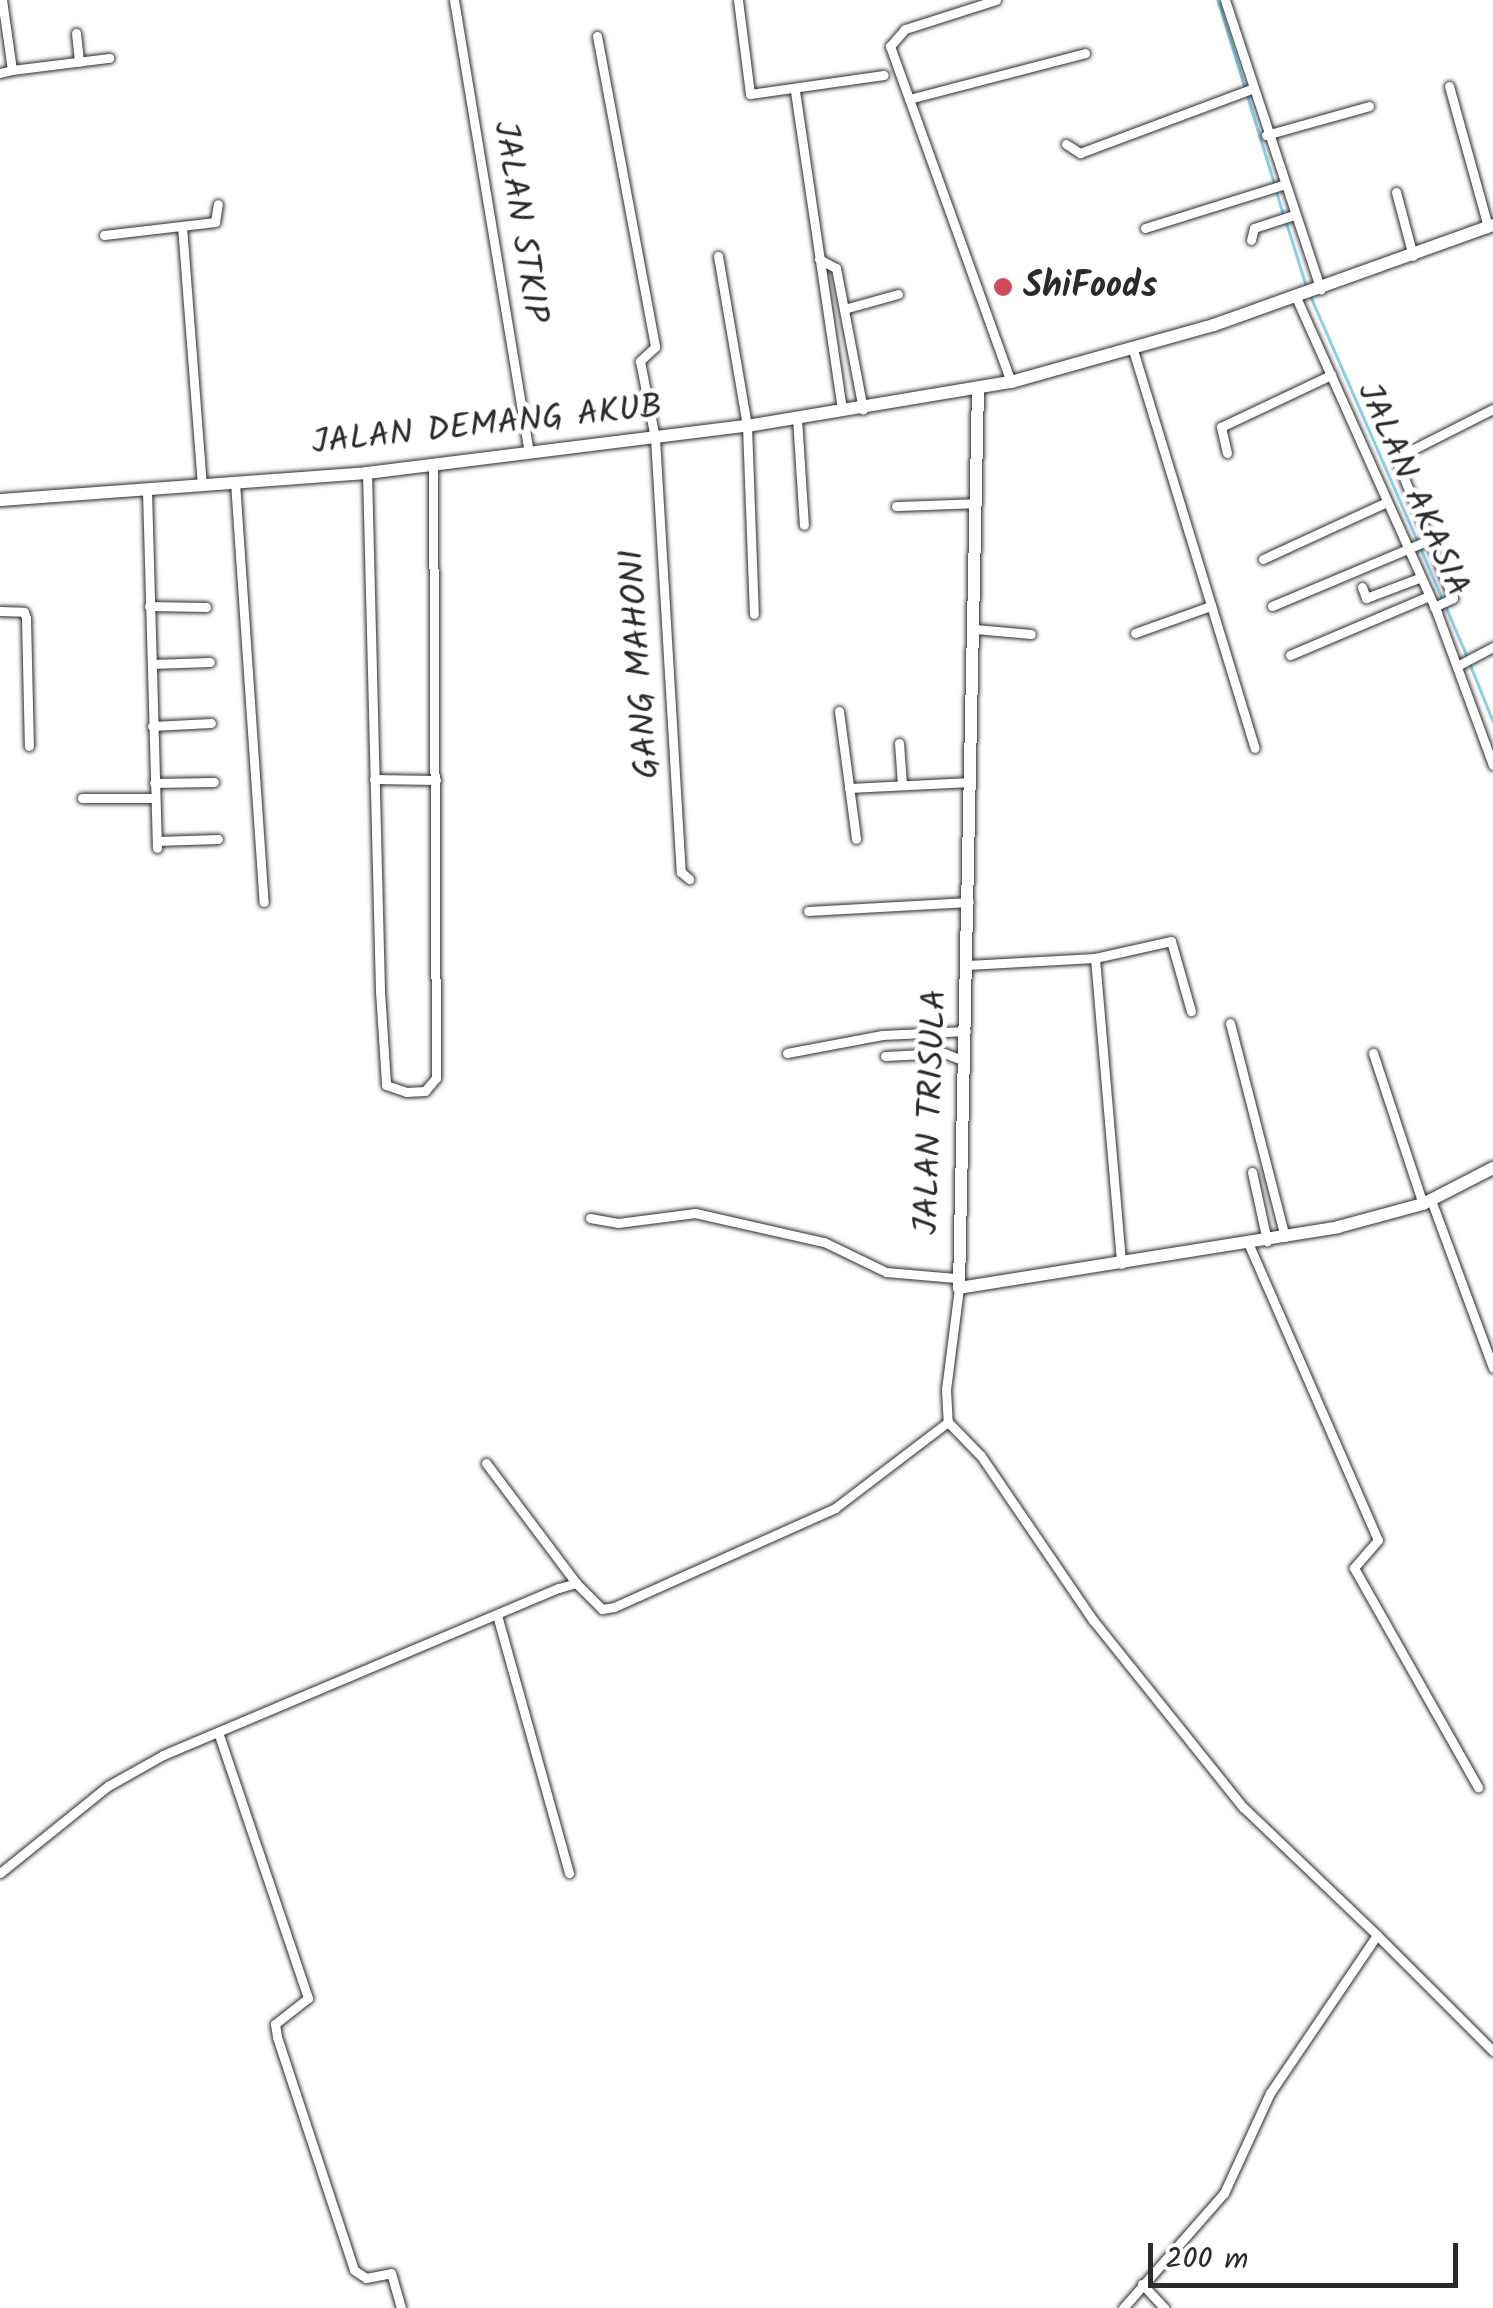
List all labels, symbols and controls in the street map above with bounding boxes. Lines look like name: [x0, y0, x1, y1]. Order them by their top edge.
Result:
street label: JALAN STKIP: [482, 118, 556, 326]
place label: ShiFoods: [1023, 266, 1157, 308]
marker: ShiFoods: [992, 276, 1014, 298]
street label: JALAN AKASIA: [1346, 377, 1478, 603]
street label: JALAN DEMANG AKUB: [310, 387, 664, 465]
street label: GANG MAHONI: [612, 548, 670, 780]
street label: JALAN TRISULA: [907, 988, 957, 1236]
scale bar: [1153, 2223, 1463, 2285]
text: 200 m: [1165, 2236, 1248, 2284]

